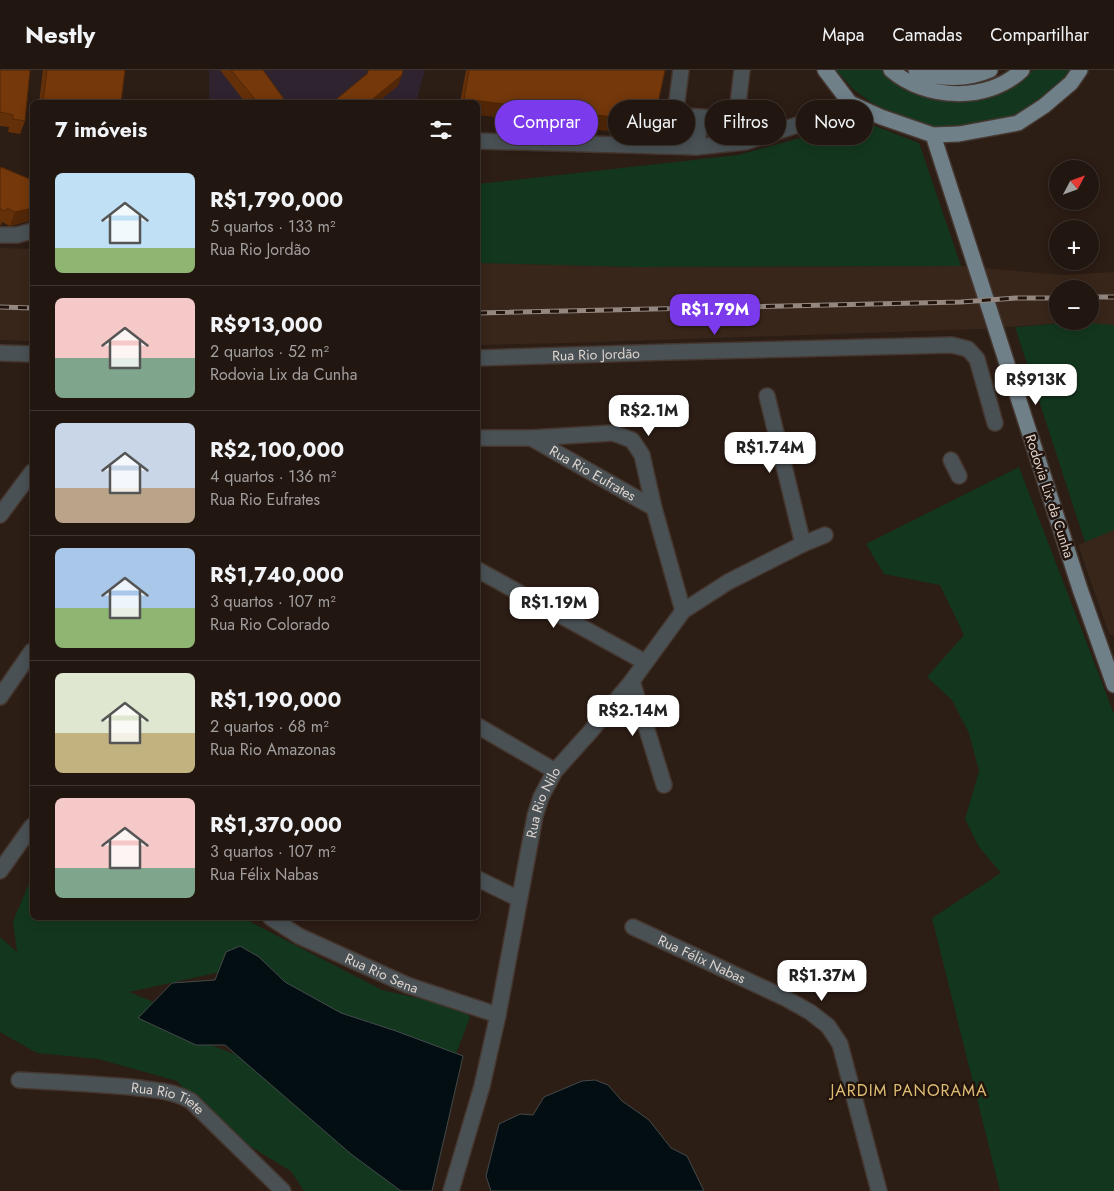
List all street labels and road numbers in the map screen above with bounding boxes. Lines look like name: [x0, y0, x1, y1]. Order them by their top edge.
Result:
street label: Rua Rio Jordão: [552, 343, 640, 366]
street label: Rodovia Lix da Cunha: [1021, 432, 1079, 560]
street label: Rua Rio Eufrates: [546, 441, 640, 506]
street label: Rua Rio Nilo: [521, 763, 566, 840]
street label: Rua Félix Nabas: [655, 930, 749, 988]
street label: Rua Rio Sena: [342, 948, 421, 998]
street label: Rua Rio Tiete: [130, 1077, 209, 1119]

